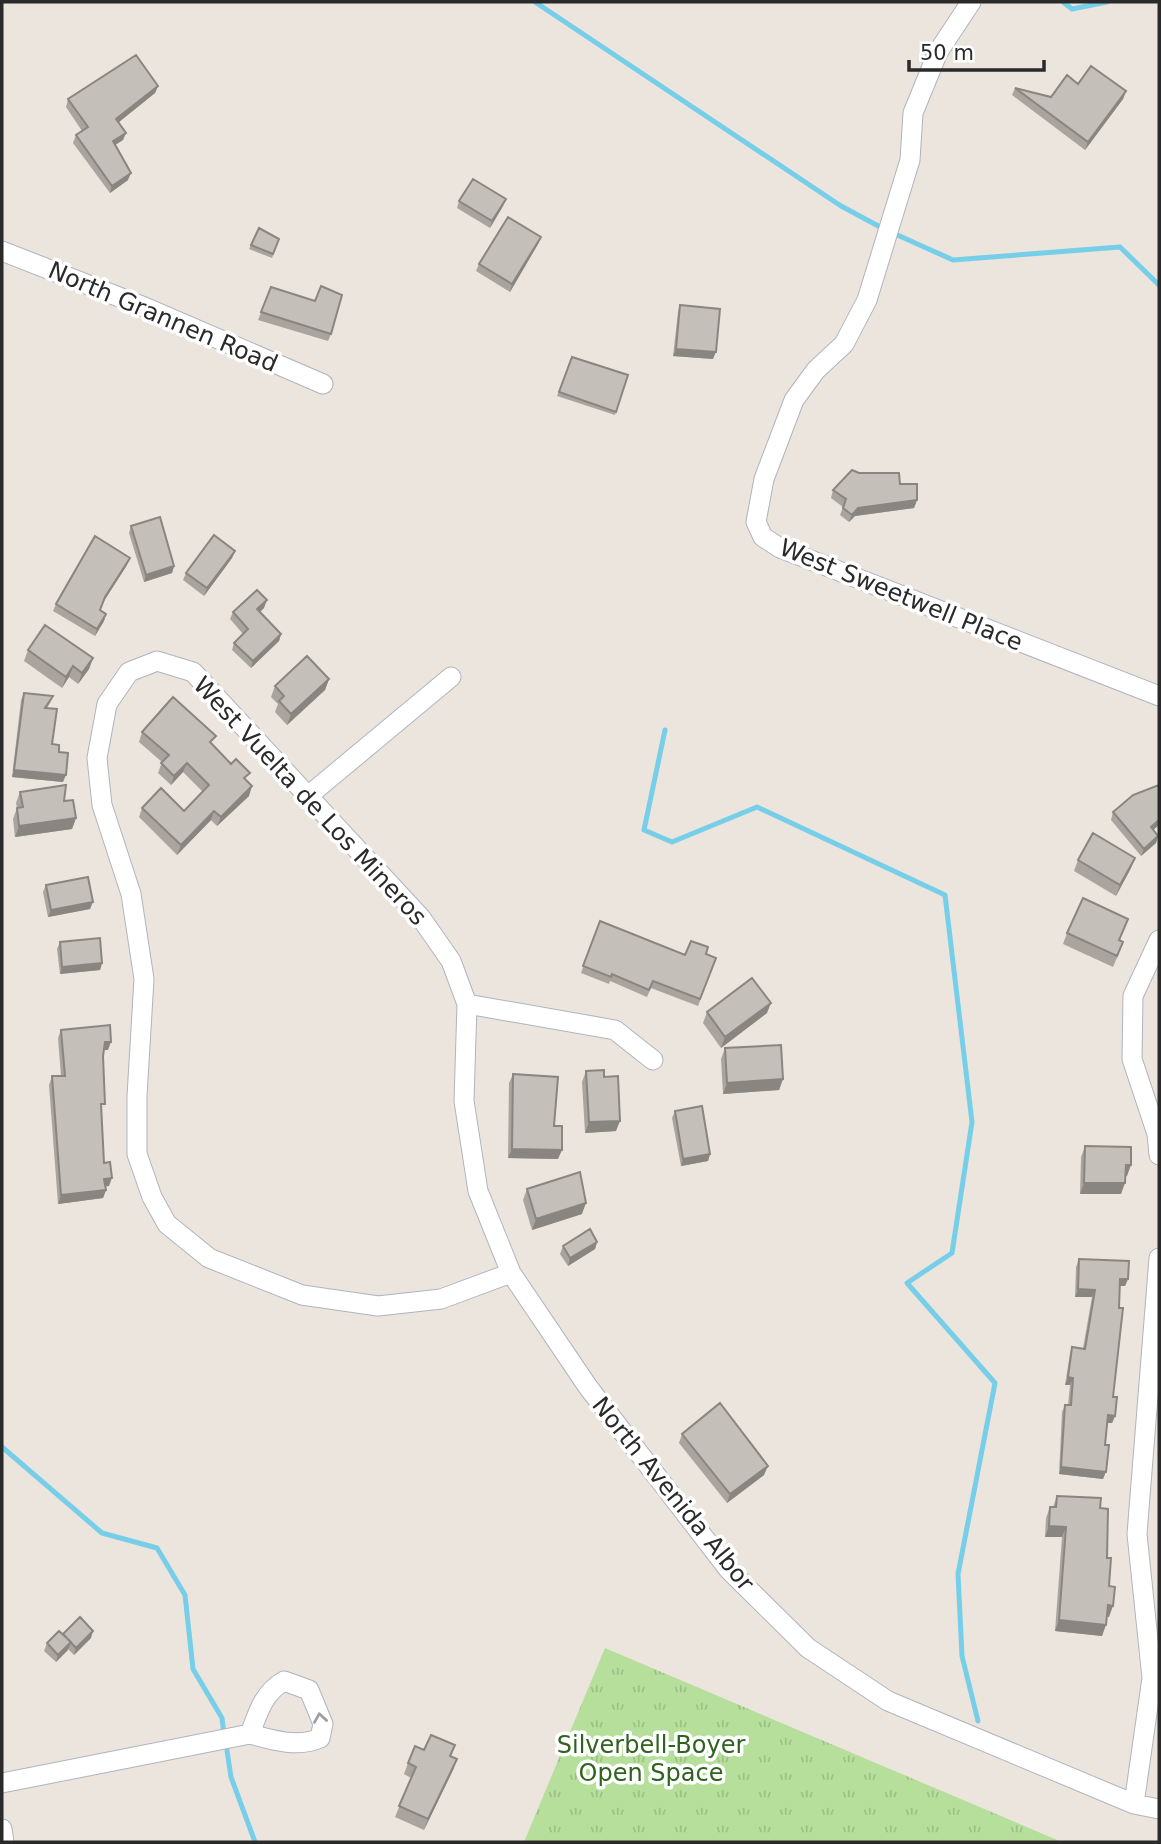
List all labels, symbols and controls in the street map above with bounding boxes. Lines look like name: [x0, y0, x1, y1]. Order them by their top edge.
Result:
scale bar: [909, 28, 1044, 72]
text: 50 m: [920, 41, 974, 65]
street label: North Grannen Road: [44, 256, 282, 378]
street label: West Sweetwell Place: [775, 533, 1027, 657]
street label: West Vuelta de Los Mineros: [188, 671, 432, 931]
street label: North Avenida Albor: [586, 1392, 760, 1597]
one-way arrow: [313, 1712, 328, 1724]
park label: Silverbell-Boyer Open Space: [557, 1731, 745, 1787]

